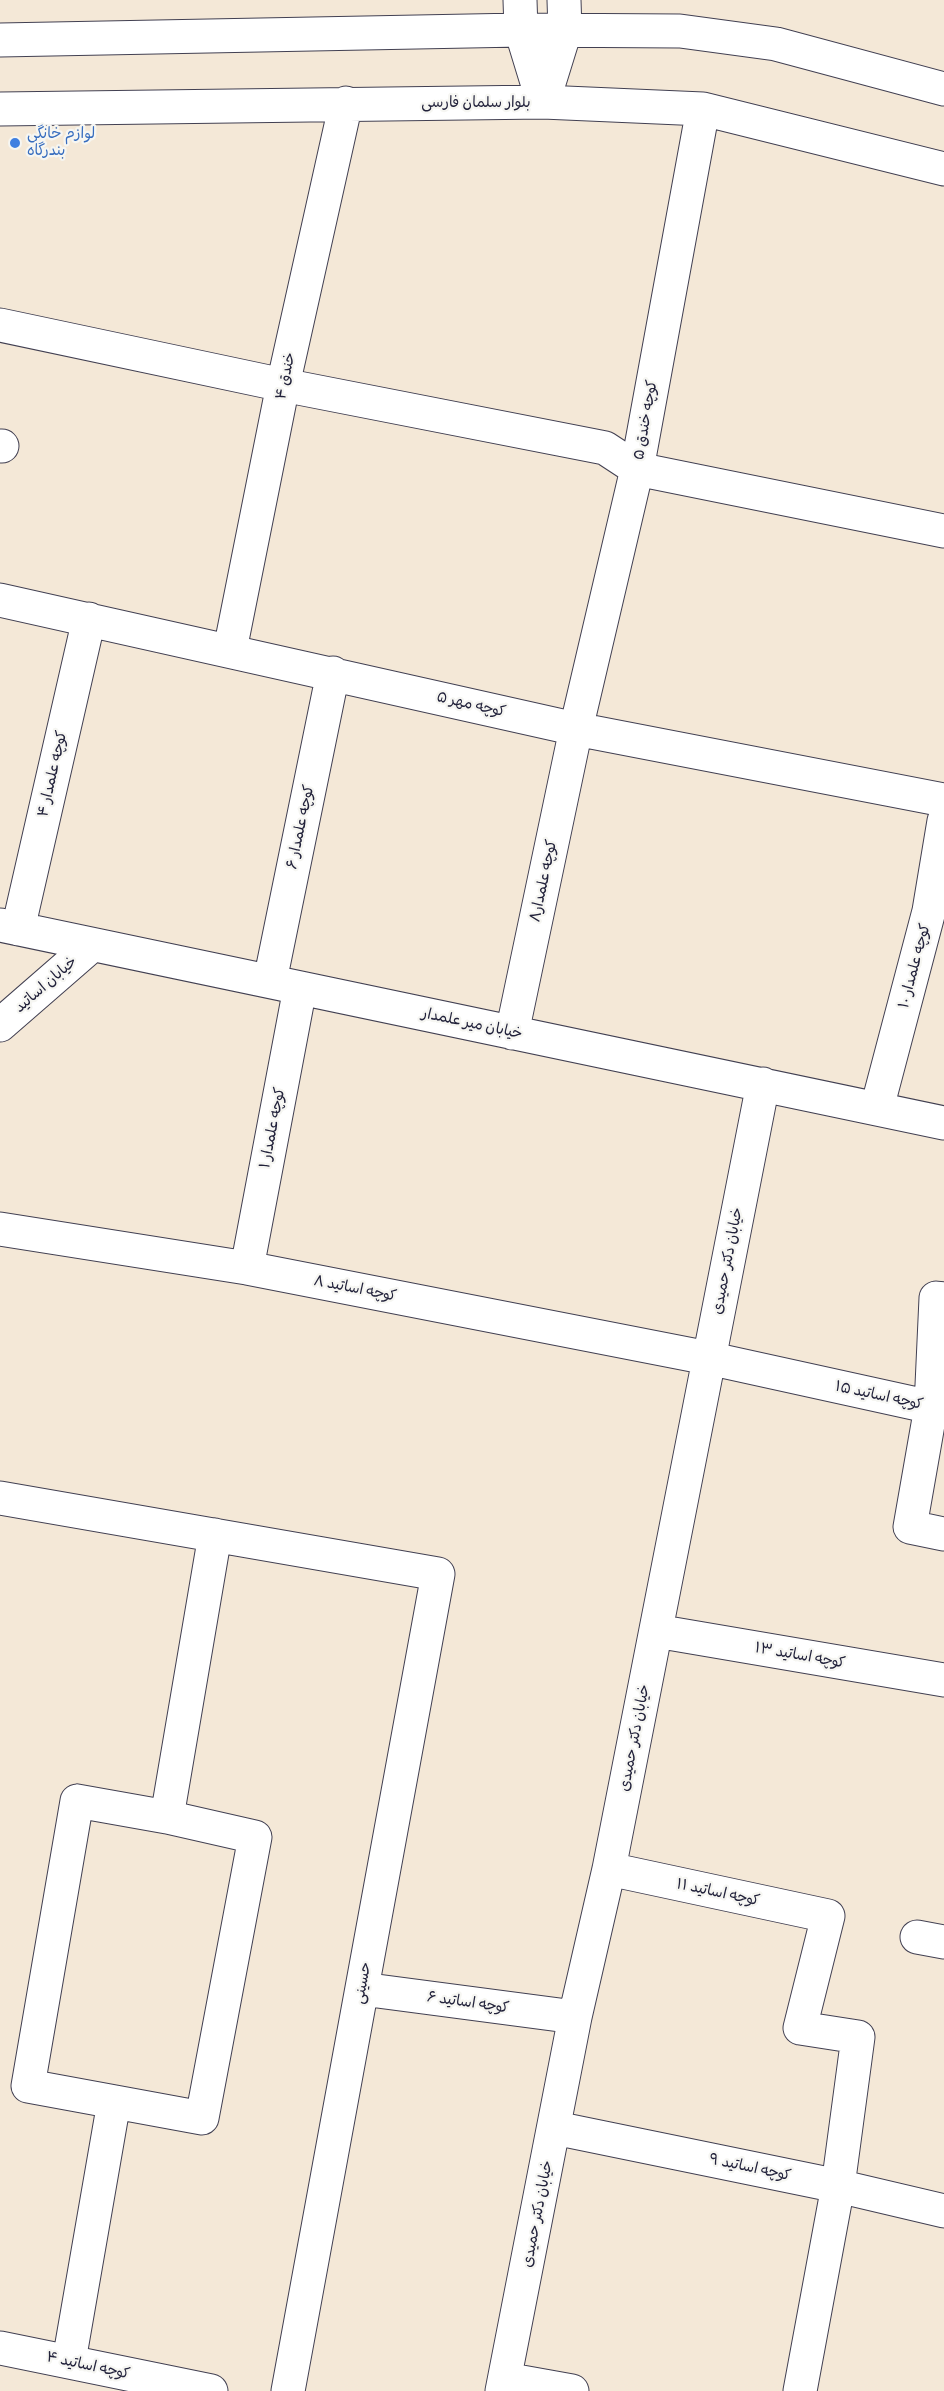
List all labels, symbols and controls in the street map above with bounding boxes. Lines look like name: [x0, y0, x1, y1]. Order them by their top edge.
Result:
street label: بلوار سلمان فارسی: [421, 94, 531, 112]
place label: لوازم خانگی بندرگاه: [27, 125, 95, 160]
marker: لوازم خانگی بندرگاه: [8, 136, 22, 150]
street label: خندق ۴: [272, 351, 300, 401]
street label: کوچه خندق ۵: [630, 379, 662, 461]
street label: کوچه مهر ۵: [435, 688, 507, 722]
street label: کوچه علمدار ۴: [34, 729, 72, 819]
street label: کوچه علمدار ۶: [283, 783, 319, 871]
street label: کوچه علمدار۸: [526, 838, 562, 924]
street label: کوچه علمدار ۱۰: [895, 922, 935, 1010]
street label: خیابان اساتید: [11, 953, 81, 1017]
street label: خیابان میر علمدار: [420, 1005, 524, 1043]
street label: کوچه علمدار ۱: [256, 1086, 290, 1170]
street label: خیابان دکتر حمیدی: [709, 1206, 747, 1316]
street label: کوچه اساتید ۸: [312, 1272, 398, 1306]
street label: کوچه اساتید ۱۵: [833, 1378, 925, 1414]
street label: کوچه اساتید ۱۳: [753, 1639, 847, 1673]
street label: خیابان دکتر حمیدی: [616, 1683, 654, 1793]
street label: کوچه اساتید ۱۱: [675, 1875, 761, 1911]
street label: حسینی: [350, 1961, 376, 2005]
street label: کوچه اساتید ۶: [426, 1988, 510, 2018]
street label: کوچه اساتید ۹: [707, 2151, 793, 2185]
street label: خیابان دکتر حمیدی: [519, 2159, 557, 2269]
street label: کوچه اساتید ۴: [45, 2348, 131, 2384]

